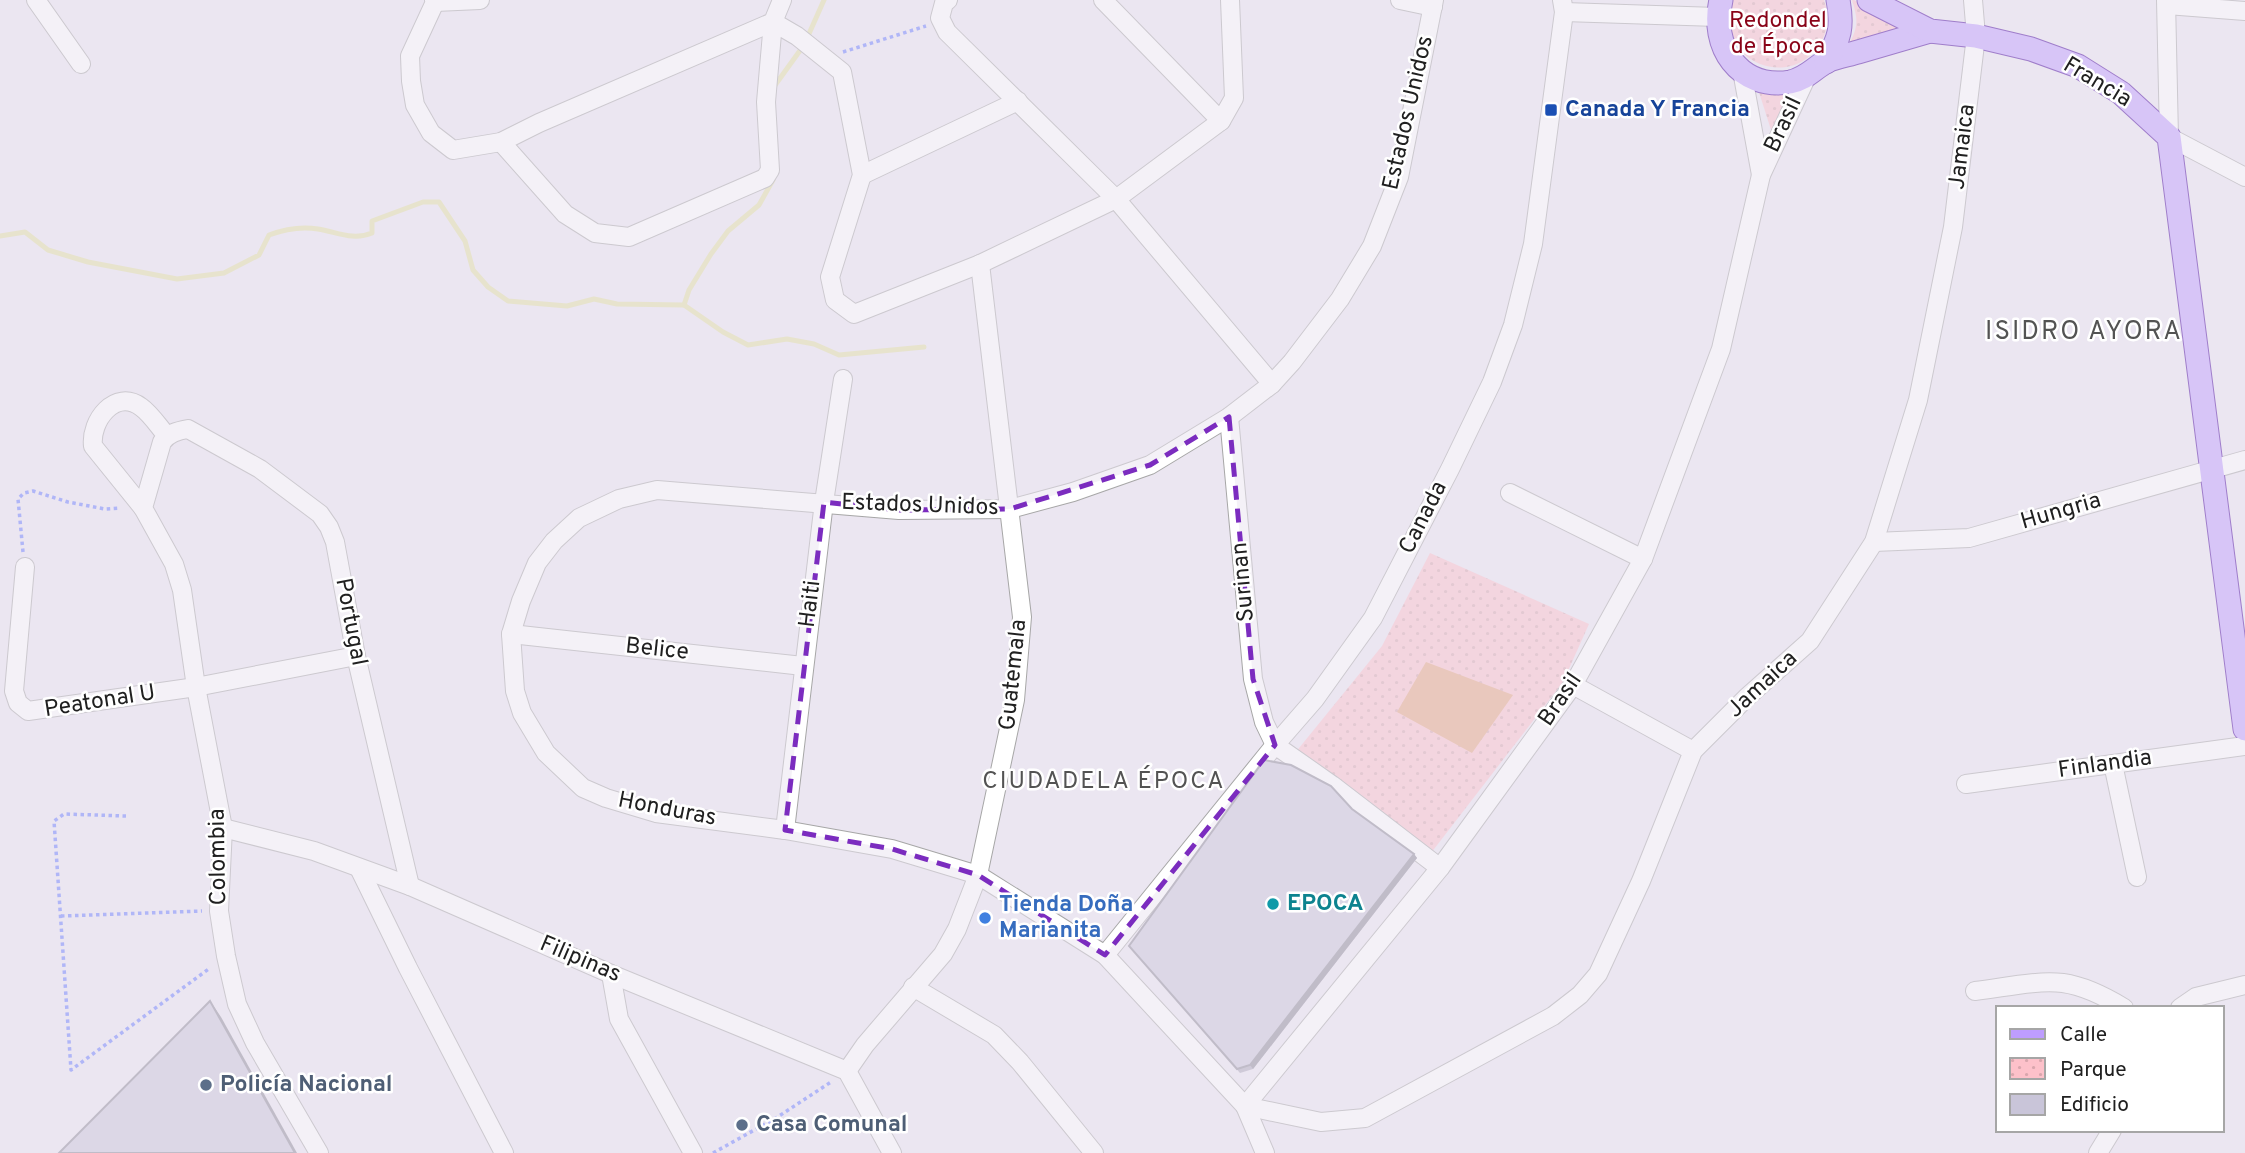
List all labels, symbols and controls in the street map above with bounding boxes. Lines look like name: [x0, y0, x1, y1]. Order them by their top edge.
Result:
park label: Redondel de Época: [1729, 7, 1827, 62]
street label: Estados Unidos: [1377, 33, 1441, 193]
street label: Francia: [2057, 51, 2137, 115]
street label: Brasil: [1759, 92, 1809, 158]
place label: Canada Y Francia: [1565, 96, 1750, 125]
marker: Canada Y Francia: [1543, 102, 1559, 118]
street label: Jamaica: [1943, 103, 1983, 191]
district label: ISIDRO AYORA: [1985, 316, 2183, 349]
street label: Canada: [1393, 477, 1455, 559]
street label: Hungria: [2017, 487, 2105, 537]
street label: Estados Unidos: [841, 489, 999, 523]
street label: Surinan: [1226, 541, 1262, 623]
street label: Portugal: [327, 576, 373, 668]
street label: Haiti: [794, 579, 828, 629]
street label: Guatemala: [994, 618, 1034, 732]
street label: Belice: [624, 632, 690, 668]
street label: Jamaica: [1722, 645, 1804, 725]
street label: Brasil: [1533, 668, 1589, 732]
street label: Peatonal U: [42, 679, 158, 725]
street label: Finlandia: [2056, 744, 2154, 786]
district label: CIUDADELA ÉPOCA: [982, 765, 1226, 797]
street label: Honduras: [615, 786, 719, 834]
street label: Colombia: [204, 808, 234, 906]
place label: EPOCA: [1287, 890, 1364, 919]
place label: Tienda Doña Marianita: [999, 891, 1133, 946]
marker: EPOCA: [1265, 896, 1281, 912]
marker: Tienda Doña Marianita: [977, 910, 993, 926]
street label: Filipinas: [535, 930, 625, 990]
legend: [1996, 1006, 2224, 1132]
text: Calle: [2060, 1022, 2107, 1049]
text: Parque: [2060, 1057, 2127, 1084]
place label: Policía Nacional: [220, 1071, 393, 1100]
marker: Policía Nacional: [198, 1077, 214, 1093]
text: Edificio: [2060, 1092, 2129, 1119]
place label: Casa Comunal: [756, 1111, 908, 1140]
marker: Casa Comunal: [734, 1117, 750, 1133]

